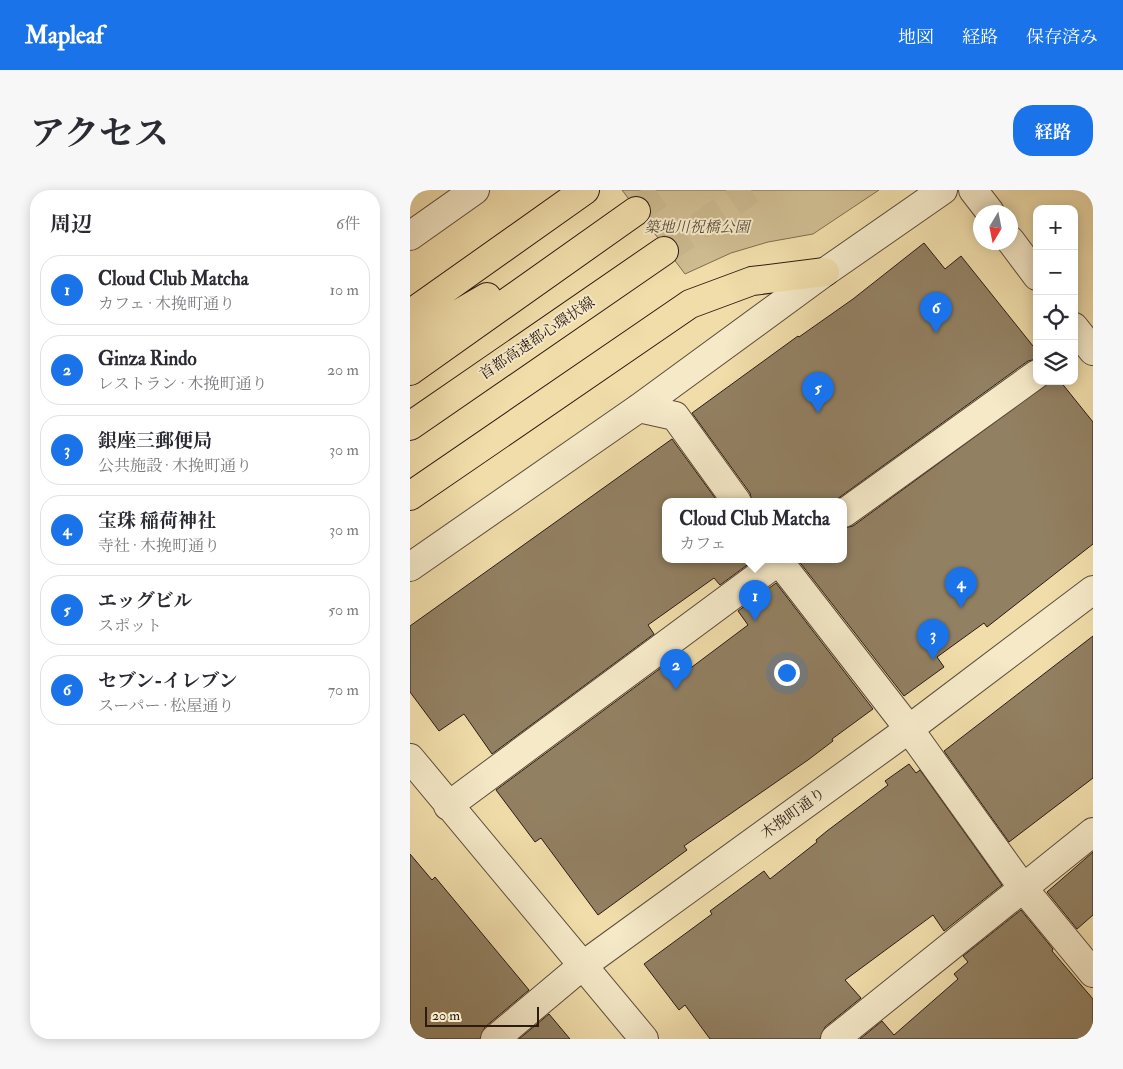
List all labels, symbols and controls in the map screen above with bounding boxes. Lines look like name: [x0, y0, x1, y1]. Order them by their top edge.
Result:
text: Mapleaf: [25, 20, 104, 51]
text: 地図: [898, 26, 934, 49]
text: 経路: [962, 26, 998, 49]
text: 保存済み: [1026, 26, 1098, 49]
button: 経路: [1013, 105, 1093, 156]
text: アクセス: [30, 112, 169, 156]
north arrow: [973, 205, 1018, 250]
map controls: [1033, 205, 1078, 385]
button: +: [1033, 205, 1078, 250]
text: 周辺: [50, 211, 92, 238]
text: 6件: [336, 214, 360, 234]
park label: 築地川祝橋公園: [644, 218, 752, 237]
button: −: [1033, 250, 1078, 295]
text: Cloud Club Matcha: [98, 267, 248, 291]
text: 1: [64, 280, 70, 300]
text: 10 m: [329, 280, 359, 300]
pin: 6: [920, 292, 952, 333]
street label: 首都高速都心環状線: [476, 293, 599, 384]
text: カフェ · 木挽町通り: [98, 294, 235, 314]
button: locate: [1033, 295, 1078, 340]
button: layers: [1033, 340, 1078, 385]
text: Ginza Rindo: [98, 347, 197, 371]
text: 2: [63, 360, 71, 380]
text: 20 m: [327, 360, 359, 380]
pin: 5: [802, 372, 834, 413]
text: レストラン · 木挽町通り: [98, 374, 267, 394]
text: 銀座三郵便局: [98, 429, 212, 453]
text: 3: [64, 440, 70, 460]
text: 30 m: [329, 440, 359, 460]
text: 公共施設 · 木挽町通り: [98, 456, 252, 476]
popup: [662, 498, 847, 563]
text: Cloud Club Matcha: [679, 507, 830, 531]
text: 宝珠 稲荷神社: [98, 509, 216, 533]
text: 4: [63, 520, 71, 540]
text: 30 m: [329, 520, 359, 540]
text: カフェ: [679, 534, 726, 554]
text: 寺社 · 木挽町通り: [98, 536, 220, 556]
pin: 4: [945, 567, 977, 608]
pin: 1: [739, 580, 771, 621]
text: エッグビル: [98, 589, 193, 613]
text: 5: [63, 600, 71, 620]
text: 50 m: [328, 600, 359, 620]
text: スポット: [98, 616, 162, 636]
pin: 3: [917, 619, 949, 660]
pin: 2: [660, 649, 692, 690]
your location: [774, 660, 800, 686]
text: セブン-イレブン: [98, 669, 238, 693]
text: 6: [63, 680, 71, 700]
text: 70 m: [328, 680, 359, 700]
text: スーパー · 松屋通り: [98, 696, 234, 716]
street label: 木挽町通り: [757, 784, 829, 843]
scale bar: [425, 1004, 539, 1027]
text: 20 m: [432, 1007, 460, 1024]

